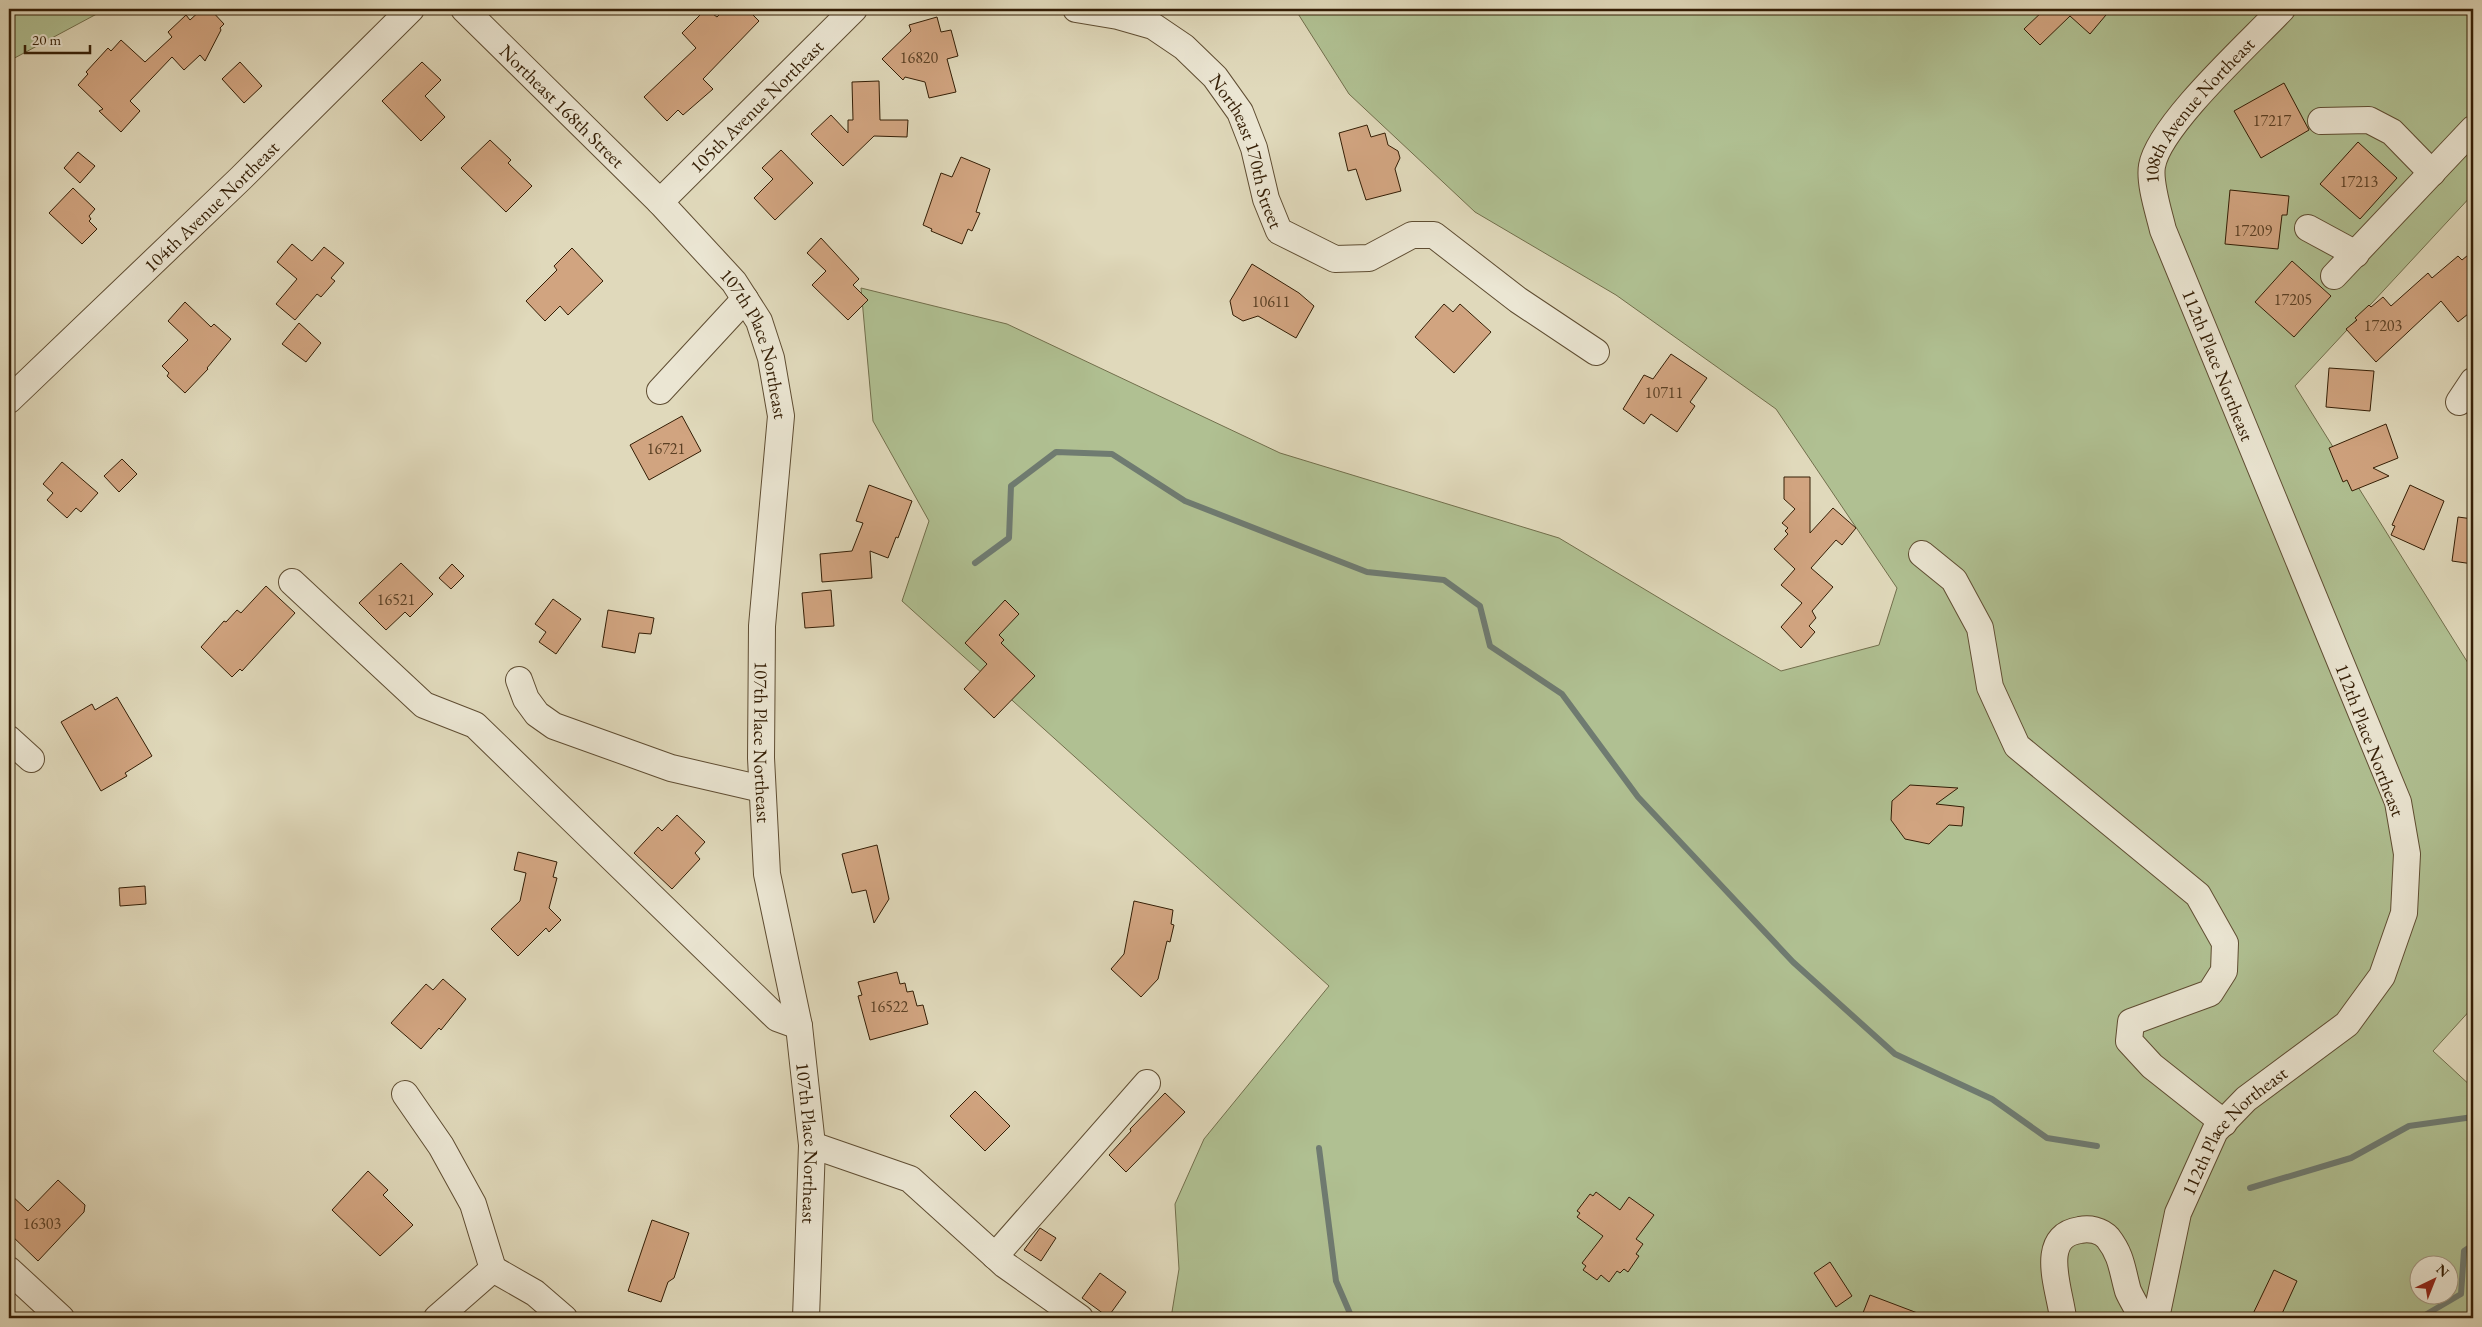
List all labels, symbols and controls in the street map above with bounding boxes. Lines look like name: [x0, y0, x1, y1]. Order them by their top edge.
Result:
scale bar: [25, 22, 90, 54]
text: 20 m: [32, 30, 61, 49]
street label: 108th Avenue Northeast: [2139, 32, 2260, 185]
street label: 105th Avenue Northeast: [684, 34, 829, 178]
street label: Northeast 168th Street: [494, 39, 630, 173]
house number: 16820: [900, 47, 939, 68]
street label: Northeast 170th Street: [1204, 68, 1289, 232]
house number: 17217: [2253, 110, 2292, 131]
street label: 104th Avenue Northeast: [138, 135, 284, 277]
house number: 17213: [2340, 171, 2379, 192]
house number: 17209: [2234, 220, 2273, 241]
street label: 107th Place Northeast: [715, 262, 794, 421]
street label: 112th Place Northeast: [2176, 285, 2260, 445]
house number: 17205: [2274, 289, 2312, 310]
house number: 10611: [1252, 291, 1290, 312]
house number: 17203: [2364, 315, 2403, 336]
house number: 10711: [1645, 382, 1683, 403]
house number: 16721: [647, 438, 685, 459]
house number: 16521: [377, 589, 415, 610]
street label: 112th Place Northeast: [2329, 660, 2411, 820]
street label: 107th Place Northeast: [748, 661, 777, 824]
house number: 16522: [870, 996, 909, 1017]
street label: 112th Place Northeast: [2175, 1060, 2292, 1199]
street label: 107th Place Northeast: [791, 1061, 825, 1224]
house number: 16303: [23, 1213, 62, 1234]
north arrow: [2410, 1254, 2460, 1304]
text: N: [2433, 1260, 2454, 1281]

